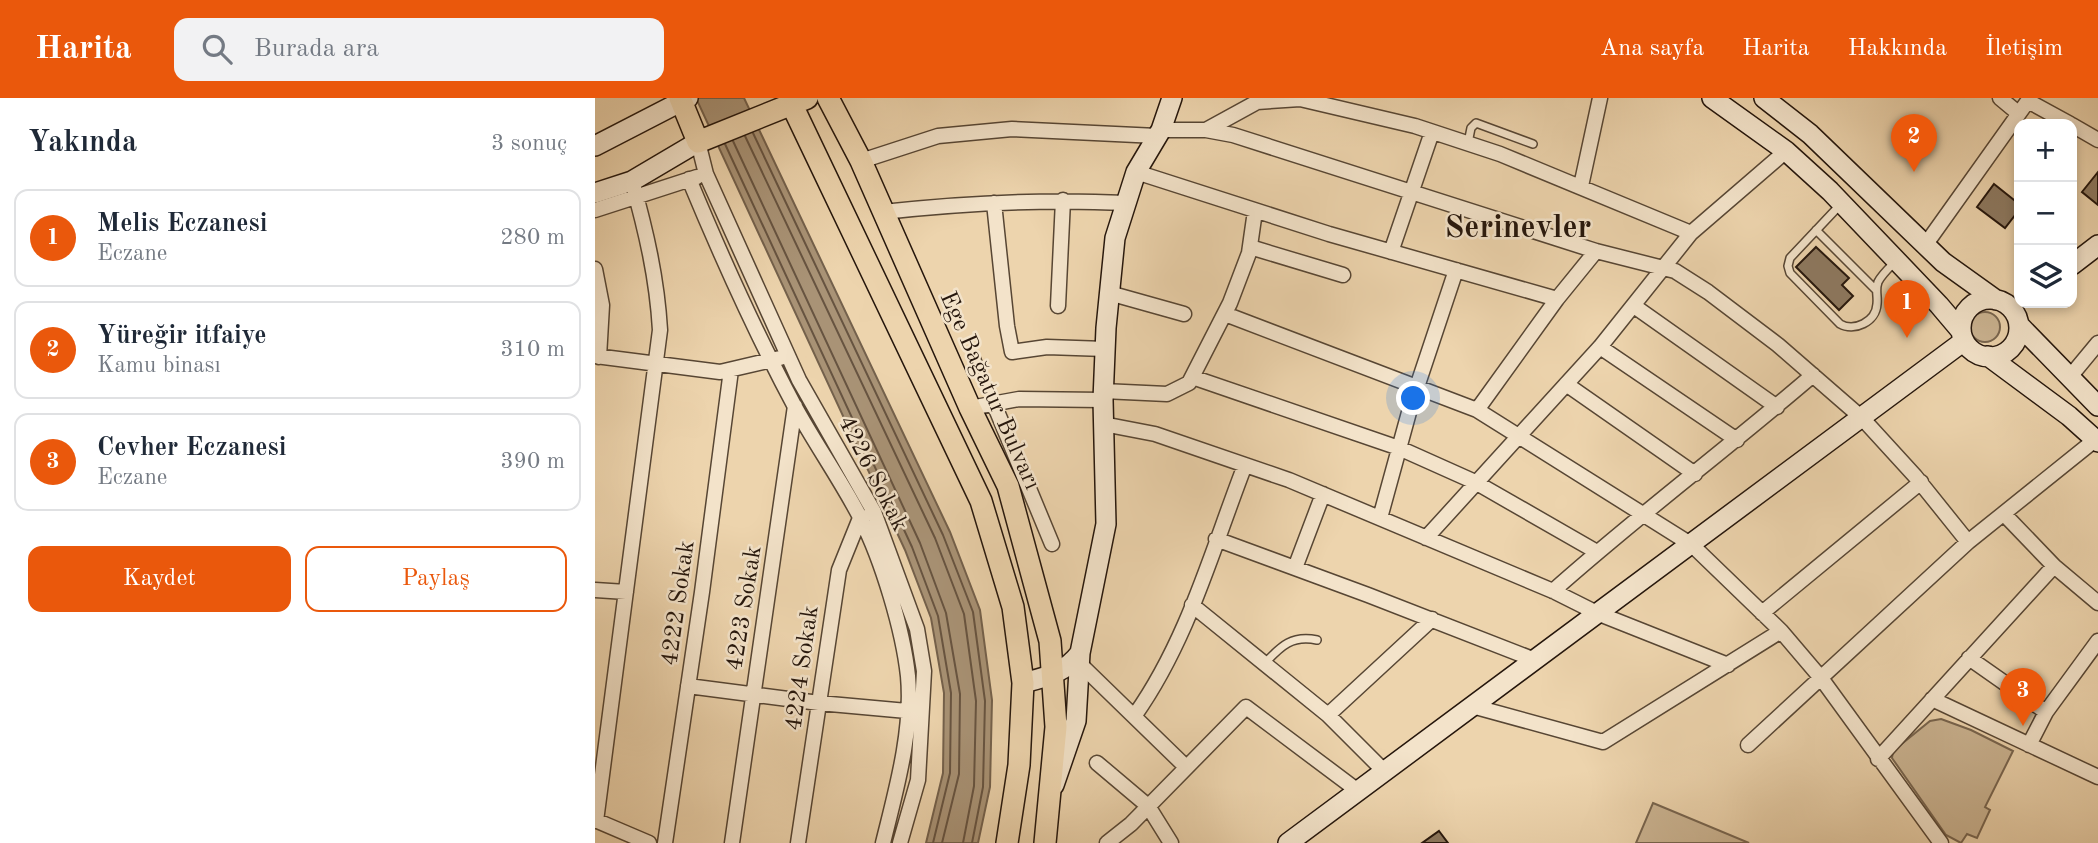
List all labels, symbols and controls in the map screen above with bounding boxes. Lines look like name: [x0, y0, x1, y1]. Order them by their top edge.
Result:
search box: [174, 18, 664, 81]
icon: search: [198, 30, 236, 68]
text: Harita: [35, 33, 132, 66]
text: Burada ara: [254, 36, 379, 62]
text: Ana sayfa: [1600, 37, 1704, 61]
text: Harita: [1742, 37, 1810, 61]
text: Hakkında: [1848, 37, 1947, 61]
text: İletişim: [1985, 37, 2063, 61]
pin: 2: [1891, 114, 1937, 172]
map controls: [2014, 119, 2077, 308]
button: +: [2014, 119, 2077, 182]
text: Yakında: [28, 128, 137, 158]
text: 3 sonuç: [491, 132, 567, 155]
button: −: [2014, 182, 2077, 245]
text: Melis Eczanesi: [97, 211, 267, 237]
district label: Serinevler: [1444, 213, 1592, 245]
text: 1: [46, 226, 60, 249]
text: 280 m: [500, 226, 565, 249]
text: Eczane: [97, 242, 167, 265]
button: layers: [2014, 245, 2077, 308]
pin: 1: [1884, 280, 1930, 338]
street label: Ege Bağatur Bulvarı: [935, 288, 1044, 494]
text: Yüreğir itfaiye: [97, 323, 266, 349]
text: 2: [46, 338, 60, 361]
text: 310 m: [500, 338, 565, 361]
text: Kamu binası: [97, 354, 221, 377]
your location: [1396, 381, 1430, 415]
street label: 4226 Sokak: [833, 412, 912, 535]
text: Cevher Eczanesi: [97, 435, 287, 461]
text: 3: [46, 450, 60, 473]
text: 390 m: [500, 450, 565, 473]
text: Eczane: [97, 466, 167, 489]
street label: 4222 Sokak: [658, 539, 700, 667]
street label: 4223 Sokak: [723, 544, 767, 672]
button: Kaydet: [28, 546, 291, 612]
button: Paylaş: [305, 546, 567, 612]
street label: 4224 Sokak: [782, 604, 824, 732]
pin: 3: [2000, 668, 2046, 726]

